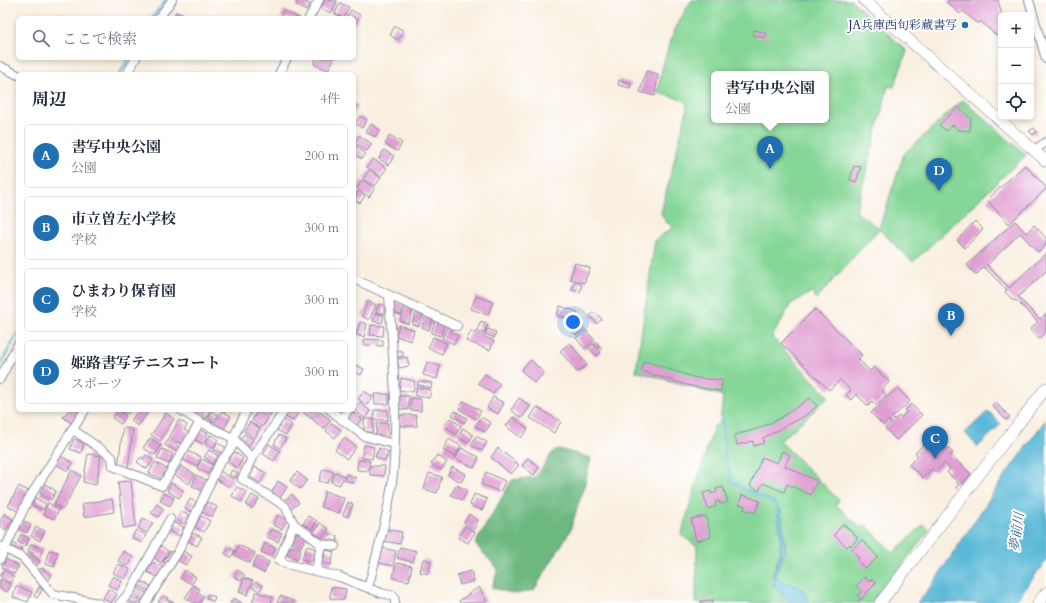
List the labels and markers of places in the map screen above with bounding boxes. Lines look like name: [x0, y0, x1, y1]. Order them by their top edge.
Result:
place label: JA兵庫西旬彩蔵書写: [846, 17, 957, 33]
marker: JA兵庫西旬彩蔵書写: [960, 20, 970, 30]
pin: A: [757, 136, 783, 169]
pin: D: [926, 158, 952, 191]
pin: B: [938, 303, 964, 336]
pin: C: [922, 426, 948, 459]

